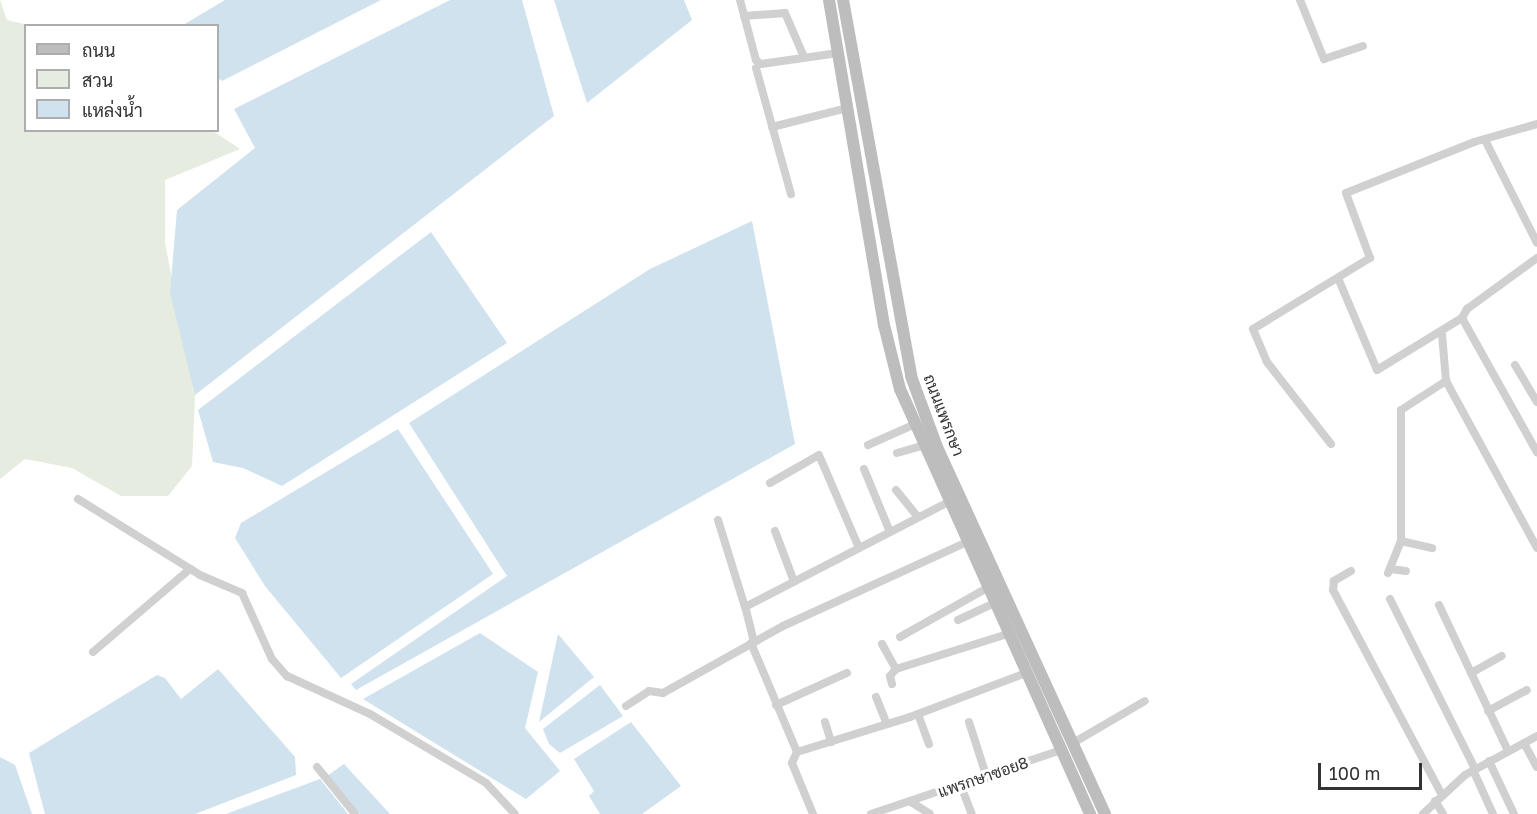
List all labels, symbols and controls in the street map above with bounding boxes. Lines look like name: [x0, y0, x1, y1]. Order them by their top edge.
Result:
legend: [24, 24, 219, 132]
text: ถนน: [82, 39, 115, 61]
text: สวน: [82, 69, 113, 91]
text: แหล่งน้ำ: [82, 99, 143, 121]
street label: ถนนแพรกษา: [920, 371, 968, 459]
scale bar: [1321, 751, 1424, 789]
street label: แพรกษาซอย8: [935, 753, 1031, 801]
text: 100 m: [1329, 762, 1380, 784]

